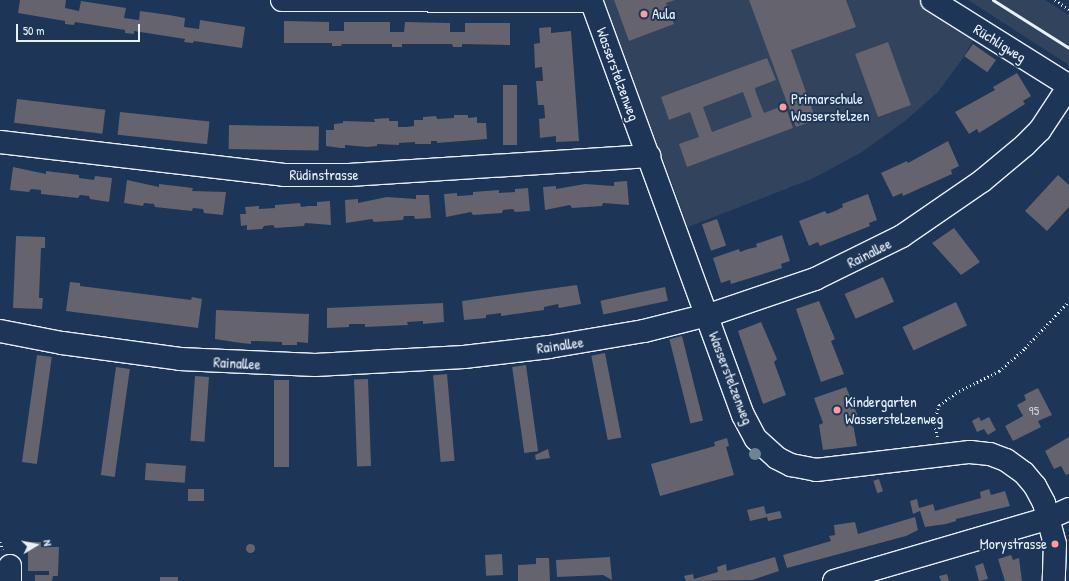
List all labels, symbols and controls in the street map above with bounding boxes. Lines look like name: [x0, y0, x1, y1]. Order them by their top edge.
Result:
place label: Aula: [652, 5, 675, 23]
marker: Aula: [639, 9, 649, 19]
scale bar: [18, 16, 142, 42]
street label: Rüchligweg: [970, 20, 1030, 66]
text: 50 m: [23, 22, 44, 39]
street label: Wasserstelzenweg: [593, 25, 643, 123]
place label: Primarschule Wasserstelzen: [791, 89, 869, 124]
marker: Primarschule Wasserstelzen: [778, 102, 788, 112]
street label: Rüdinstrasse: [290, 166, 358, 184]
street label: Rainallee: [844, 234, 894, 272]
street label: Wasserstelzenweg: [705, 329, 757, 427]
street label: Rainallee: [535, 333, 585, 357]
street label: Rainallee: [213, 353, 261, 373]
place label: Kindergarten Wasserstelzenweg: [845, 392, 943, 427]
house number: 95: [1029, 402, 1039, 418]
marker: Kindergarten Wasserstelzenweg: [832, 405, 842, 415]
north arrow: [16, 525, 56, 565]
place label: Morystrasse: [980, 535, 1047, 553]
text: N: [40, 539, 55, 547]
marker: Morystrasse: [1050, 539, 1060, 549]

